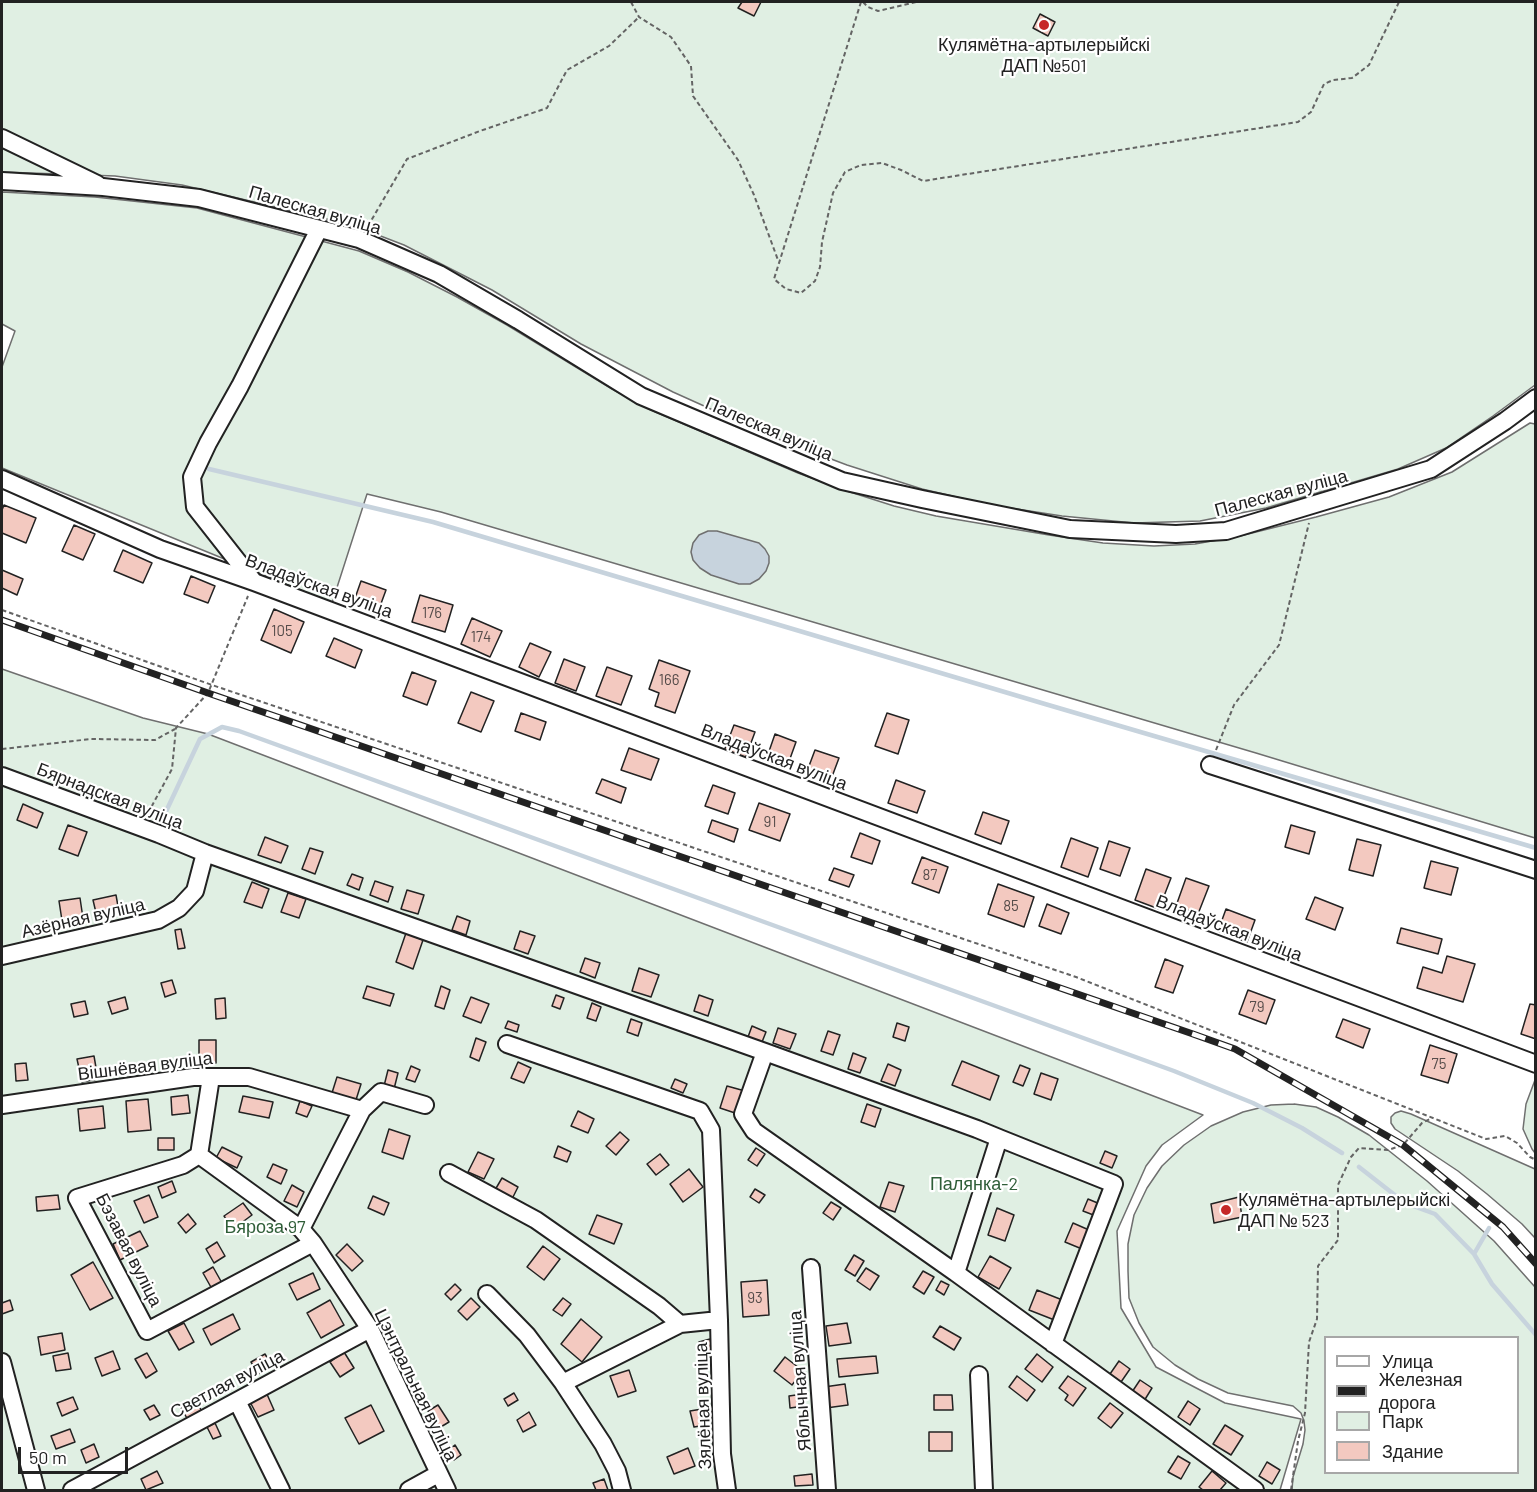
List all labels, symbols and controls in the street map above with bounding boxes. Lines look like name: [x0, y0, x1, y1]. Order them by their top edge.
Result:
marker: Кулямётна-артылерыйскі ДАП №501: [1037, 18, 1051, 32]
place label: Кулямётна-артылерыйскі ДАП №501: [938, 34, 1150, 76]
street label: Палеская вуліца: [246, 181, 384, 239]
street label: Палеская вуліца: [702, 392, 836, 466]
street label: Палеская вуліца: [1212, 465, 1350, 521]
street label: Владаўская вуліца: [242, 549, 396, 623]
house number: 176: [422, 604, 442, 622]
house number: 105: [271, 622, 293, 640]
house number: 174: [471, 628, 491, 646]
house number: 166: [659, 671, 679, 689]
street label: Владаўская вуліца: [698, 719, 850, 795]
street label: Бярнадская вуліца: [34, 758, 186, 834]
house number: 91: [764, 813, 776, 831]
house number: 87: [923, 866, 937, 884]
street label: Владаўская вуліца: [1153, 890, 1305, 966]
street label: Азёрная вуліца: [19, 893, 147, 943]
house number: 85: [1003, 897, 1019, 915]
house number: 79: [1250, 998, 1264, 1016]
street label: Вішнёвая вуліца: [76, 1047, 214, 1085]
house number: 75: [1432, 1055, 1446, 1073]
park label: Палянка-2: [930, 1173, 1018, 1195]
place label: Кулямётна-артылерыйскі ДАП № 523: [1238, 1189, 1450, 1232]
street label: Бэзавая вуліца: [91, 1190, 167, 1310]
marker: Кулямётна-артылерыйскі ДАП № 523: [1219, 1203, 1233, 1217]
park label: Бяроза 97: [224, 1216, 306, 1238]
house number: 93: [747, 1289, 763, 1307]
street label: Цэнтральная вуліца: [370, 1305, 462, 1465]
street label: Яблычная вуліца: [784, 1310, 816, 1452]
legend: [1324, 1336, 1519, 1474]
street label: Зялёная вуліца: [690, 1342, 716, 1470]
street label: Светлая вуліца: [166, 1345, 288, 1423]
text: Улица: [1382, 1350, 1433, 1372]
text: Железная дорога: [1379, 1368, 1463, 1413]
text: Парк: [1382, 1410, 1423, 1432]
scale bar: [21, 1435, 130, 1473]
text: Здание: [1382, 1440, 1443, 1462]
text: 50 m: [29, 1446, 67, 1468]

